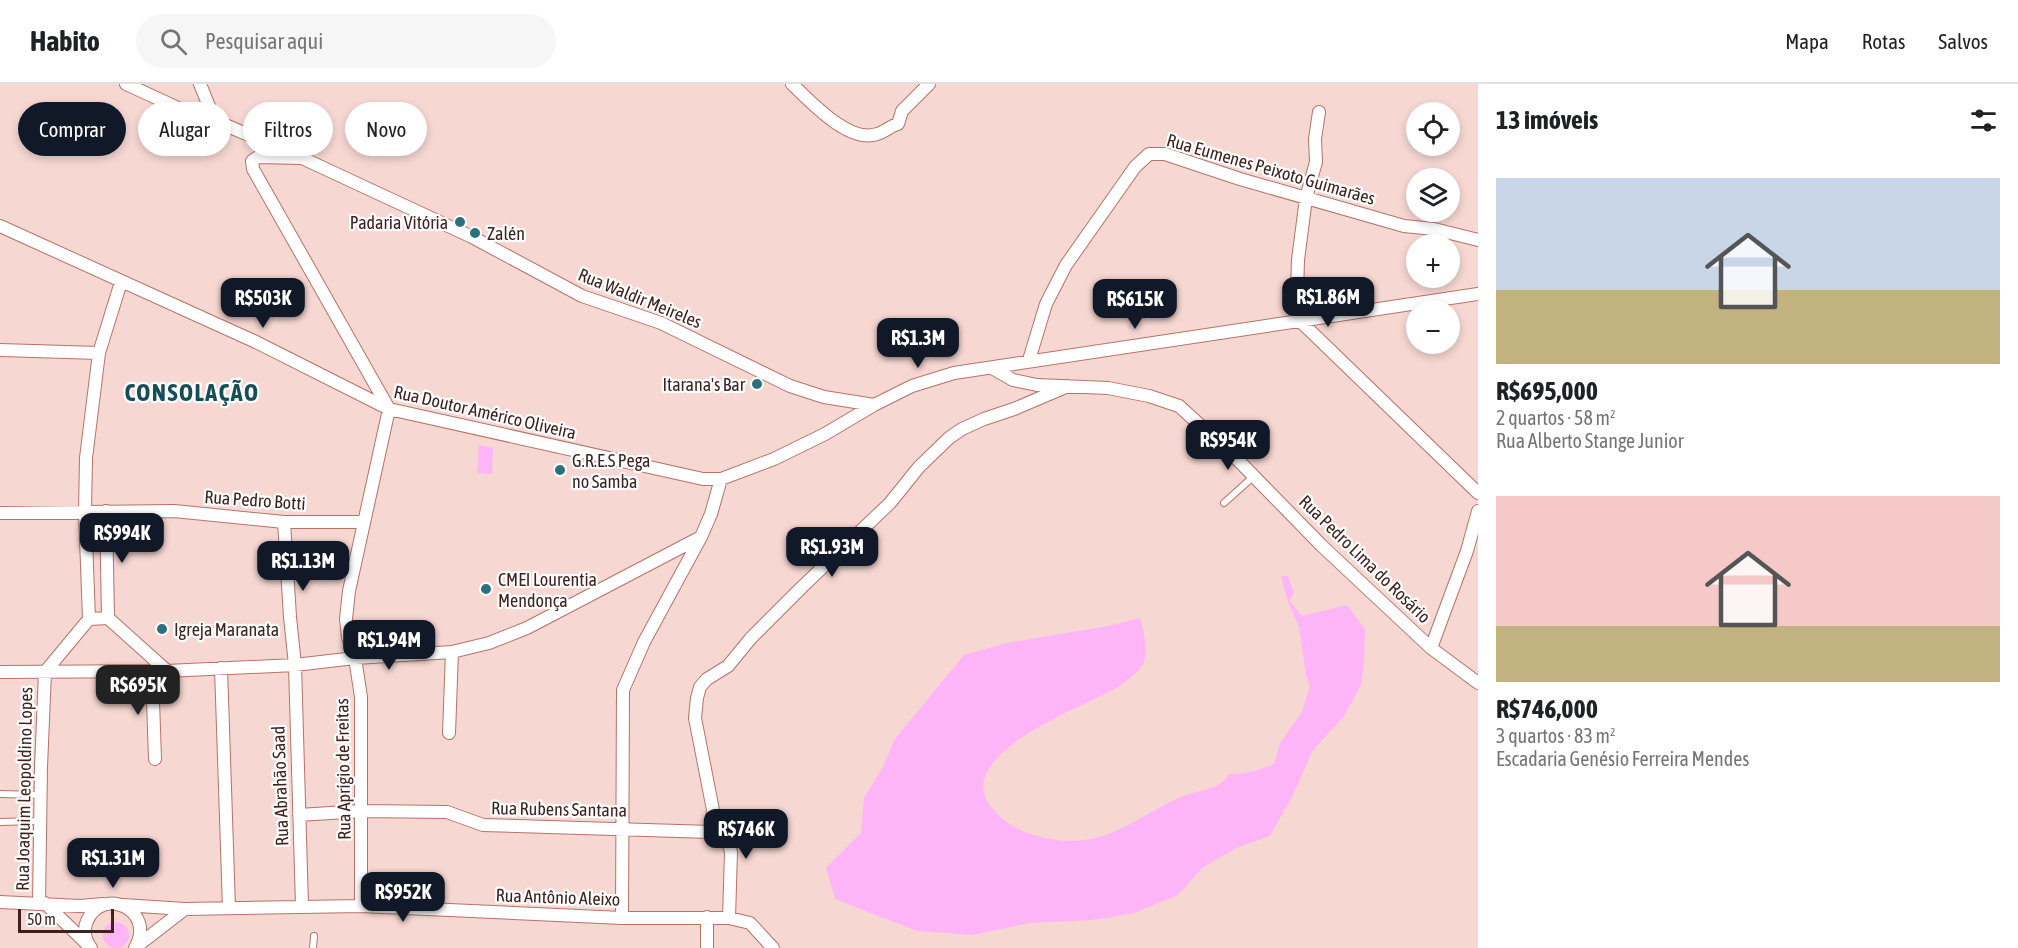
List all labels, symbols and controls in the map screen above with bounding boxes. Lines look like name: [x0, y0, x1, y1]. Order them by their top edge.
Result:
search box: [136, 14, 556, 68]
text: Habito: [30, 25, 100, 57]
icon: search: [157, 25, 190, 58]
text: Pesquisar aqui: [205, 28, 323, 54]
text: Mapa: [1785, 29, 1829, 53]
text: Rotas: [1862, 29, 1905, 53]
text: Salvos: [1938, 29, 1988, 53]
chip: Comprar: [18, 102, 126, 156]
chip: Alugar: [138, 102, 231, 156]
chip: Filtros: [243, 102, 333, 156]
chip: Novo: [345, 102, 427, 156]
map controls: [1406, 102, 1460, 354]
button: locate: [1406, 102, 1460, 156]
icon: filters: [1967, 104, 2000, 137]
text: 13 imóveis: [1496, 105, 1598, 135]
street label: Rua Eumenes Peixoto Guimarães: [1164, 129, 1378, 209]
button: layers: [1406, 168, 1460, 222]
place label: Padaria Vitória: [350, 212, 448, 233]
marker: Padaria Vitória: [453, 215, 467, 229]
icon: home: [1694, 217, 1802, 325]
place label: Zalén: [487, 223, 525, 244]
marker: Zalén: [468, 226, 482, 240]
button: +: [1406, 234, 1460, 288]
street label: Rua Waldir Meireles: [575, 264, 705, 332]
pin: R$1.86M: [1273, 277, 1383, 328]
pin: R$503K: [214, 278, 312, 329]
pin: R$615K: [1086, 279, 1184, 330]
text: R$1.86M: [1296, 285, 1360, 308]
text: R$503K: [235, 286, 291, 309]
text: R$615K: [1107, 287, 1163, 310]
button: −: [1406, 300, 1460, 354]
pin: R$1.3M: [869, 318, 967, 369]
text: R$1.3M: [891, 326, 945, 349]
place label: Itarana's Bar: [662, 374, 746, 395]
text: R$695,000: [1496, 376, 1598, 406]
marker: Itarana's Bar: [750, 377, 764, 391]
district label: CONSOLAÇÃO: [124, 379, 260, 406]
street label: Rua Doutor Américo Oliveira: [392, 381, 578, 443]
text: 2 quartos · 58 m²: [1496, 406, 1616, 429]
pin: R$954K: [1179, 420, 1277, 471]
text: R$954K: [1200, 428, 1256, 451]
text: Rua Alberto Stange Junior: [1496, 429, 1684, 452]
place label: G.R.E.S Pega no Samba: [572, 450, 650, 492]
marker: G.R.E.S Pega no Samba: [553, 463, 567, 477]
street label: Rua Pedro Botti: [204, 486, 306, 514]
street label: Rua Pedro Lima do Rosário: [1295, 491, 1435, 627]
pin: R$994K: [73, 513, 171, 564]
text: R$994K: [94, 521, 150, 544]
pin: R$1.93M: [777, 527, 887, 578]
text: R$1.93M: [800, 535, 864, 558]
icon: home: [1694, 535, 1802, 643]
pin: R$1.13M: [248, 541, 358, 592]
text: R$1.13M: [271, 549, 335, 572]
place label: CMEI Lourentia Mendonça: [498, 569, 597, 611]
marker: CMEI Lourentia Mendonça: [479, 582, 493, 596]
place label: Igreja Maranata: [174, 619, 279, 640]
pin: R$1.94M: [334, 620, 444, 671]
marker: Igreja Maranata: [155, 622, 169, 636]
text: R$1.94M: [357, 628, 421, 651]
pin: R$695K: [89, 665, 187, 716]
text: R$695K: [110, 673, 166, 696]
street label: Rua Joaquim Leopoldino Lopes: [12, 687, 36, 891]
text: R$746,000: [1496, 694, 1598, 724]
street label: Rua Aprígio de Freitas: [331, 698, 355, 840]
text: 3 quartos · 83 m²: [1496, 724, 1616, 747]
street label: Rua Abrahão Saad: [267, 726, 293, 846]
text: Escadaria Genésio Ferreira Mendes: [1496, 747, 1749, 770]
street label: Rua Rubens Santana: [491, 797, 627, 821]
pin: R$746K: [697, 809, 795, 860]
text: R$746K: [718, 817, 774, 840]
pin: R$1.31M: [58, 838, 168, 889]
text: R$1.31M: [81, 846, 145, 869]
pin: R$952K: [354, 872, 452, 923]
text: R$952K: [375, 880, 431, 903]
street label: Rua Antônio Aleixo: [495, 884, 621, 910]
scale bar: [18, 906, 114, 934]
text: 50 m: [27, 910, 56, 928]

